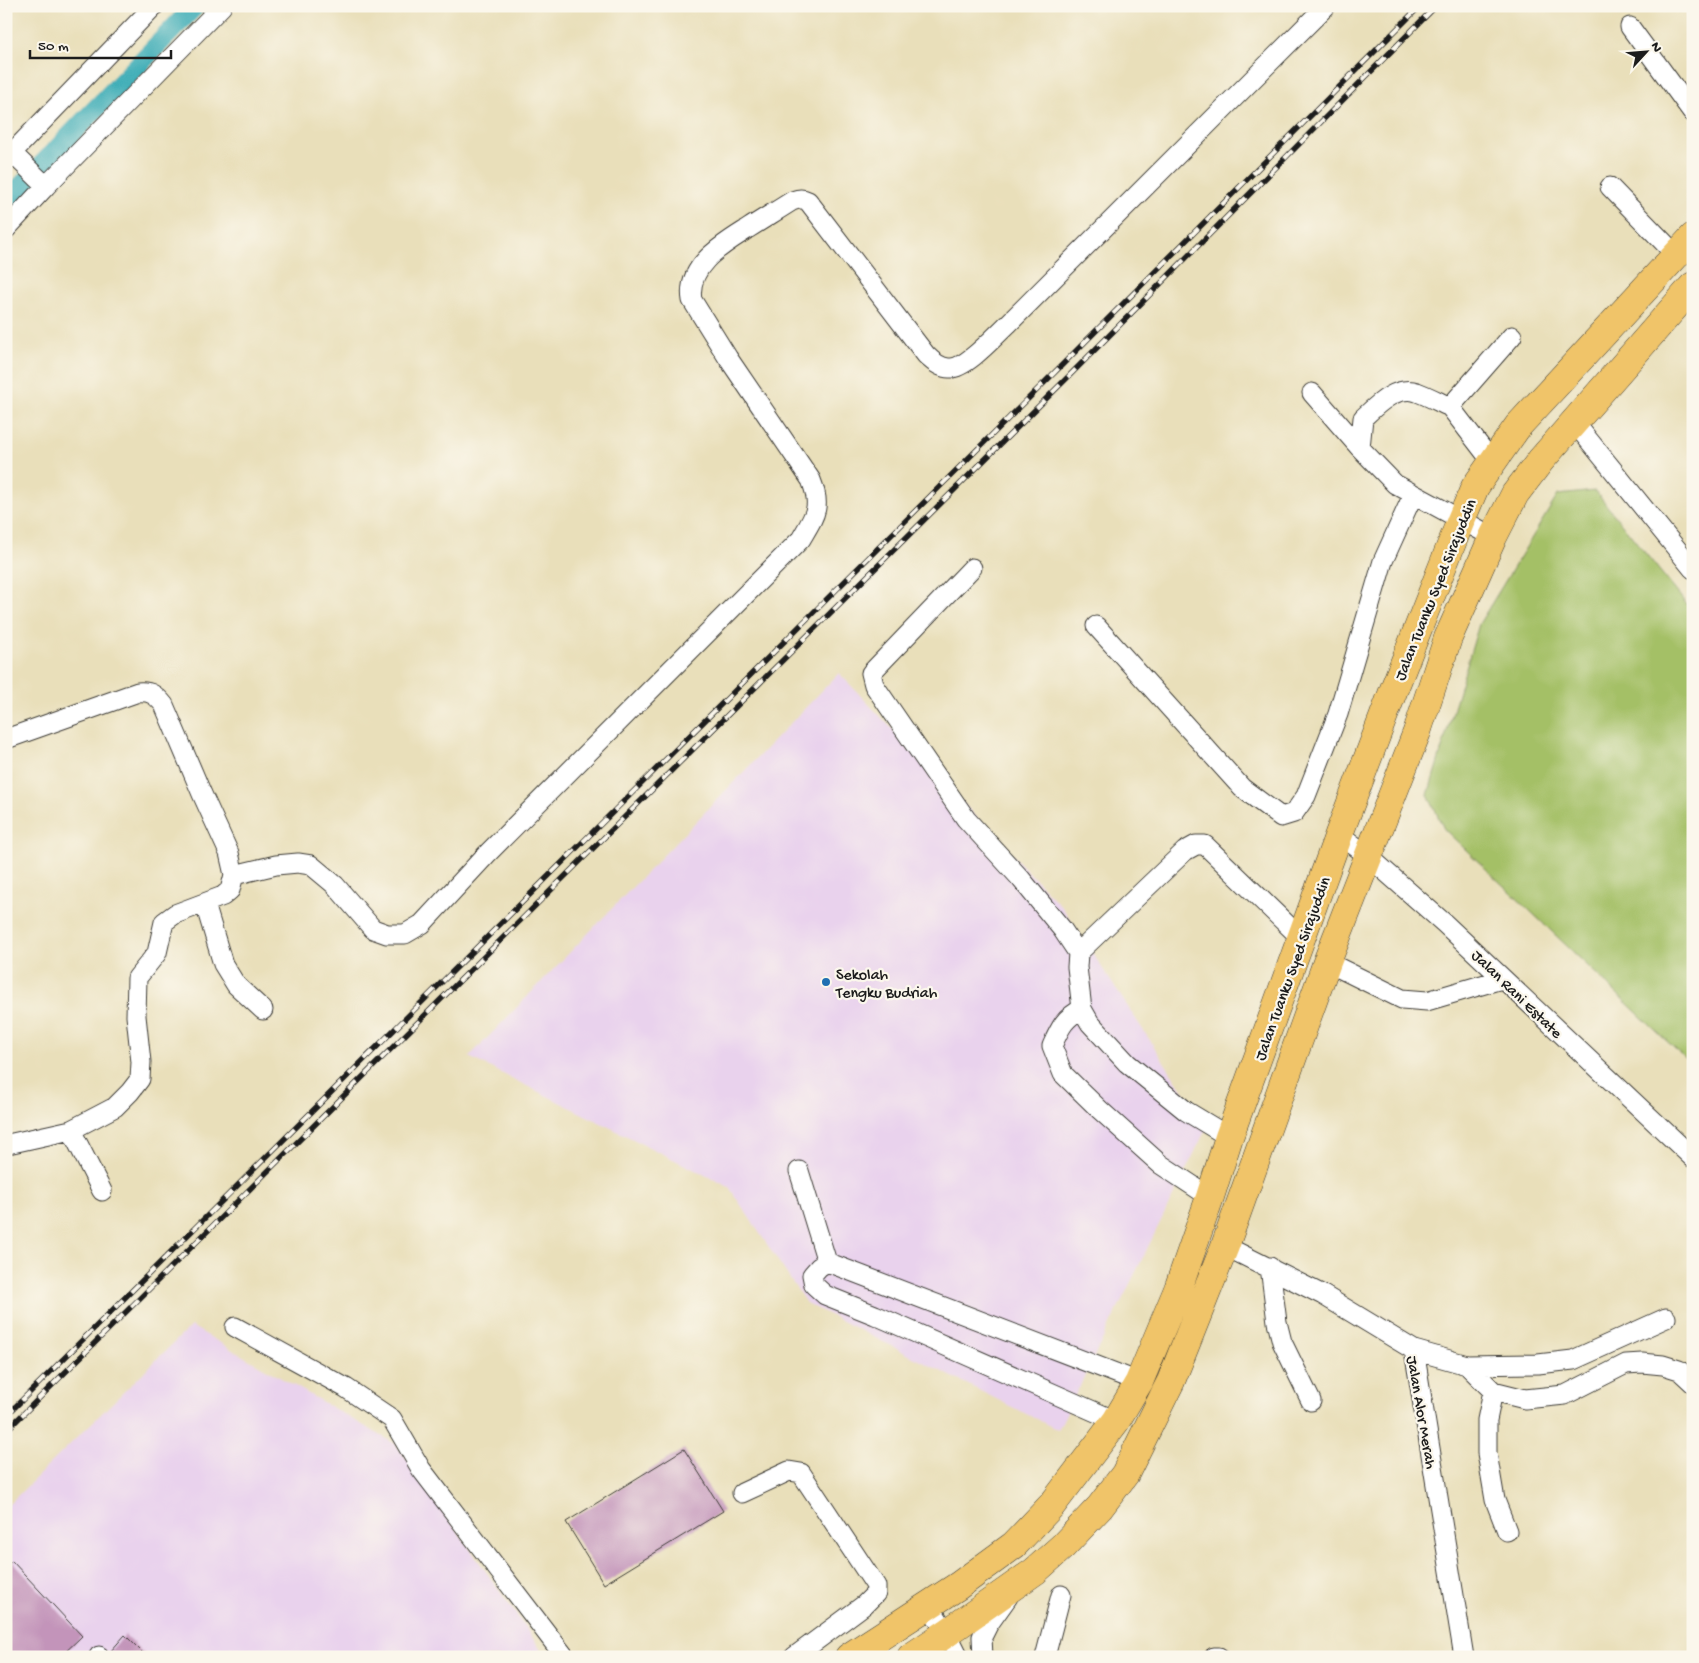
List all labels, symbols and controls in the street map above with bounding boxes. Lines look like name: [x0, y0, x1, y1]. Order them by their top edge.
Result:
scale bar: [30, 28, 171, 60]
north arrow: [1622, 28, 1672, 78]
text: 50 m: [38, 38, 69, 56]
text: N: [1646, 40, 1665, 55]
street label: Jalan Tuanku Syed Sirajuddin: [1392, 497, 1483, 684]
street label: Jalan Tuanku Syed Sirajuddin: [1252, 874, 1337, 1064]
street label: Jalan Rani Estate: [1466, 947, 1566, 1044]
place label: Sekolah Tengku Budriah: [835, 967, 938, 1004]
marker: Sekolah Tengku Budriah: [820, 976, 832, 988]
street label: Jalan Alor Merah: [1400, 1355, 1439, 1471]

